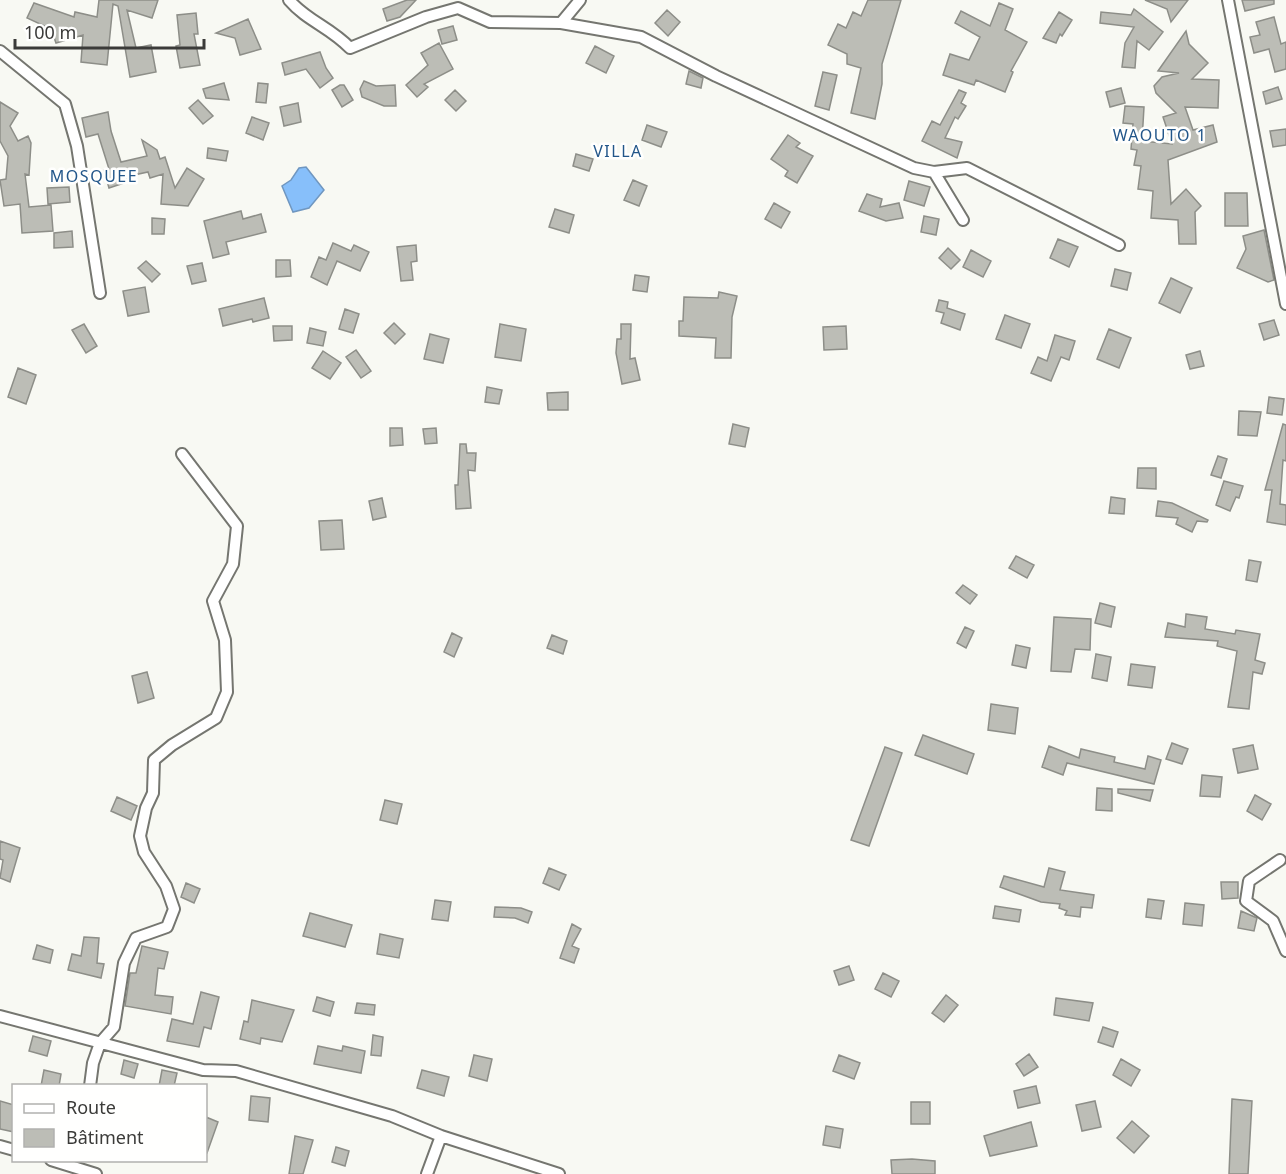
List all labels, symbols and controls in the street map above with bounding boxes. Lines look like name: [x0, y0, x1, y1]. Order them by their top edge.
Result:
scale bar: [15, 12, 204, 50]
text: 100 m: [24, 20, 76, 44]
district label: WAOUTO 1: [1113, 124, 1207, 146]
district label: VILLA: [593, 140, 643, 162]
district label: MOSQUEE: [50, 165, 138, 187]
legend: [12, 1084, 207, 1162]
text: Route: [66, 1095, 116, 1119]
text: Bâtiment: [66, 1125, 144, 1149]

